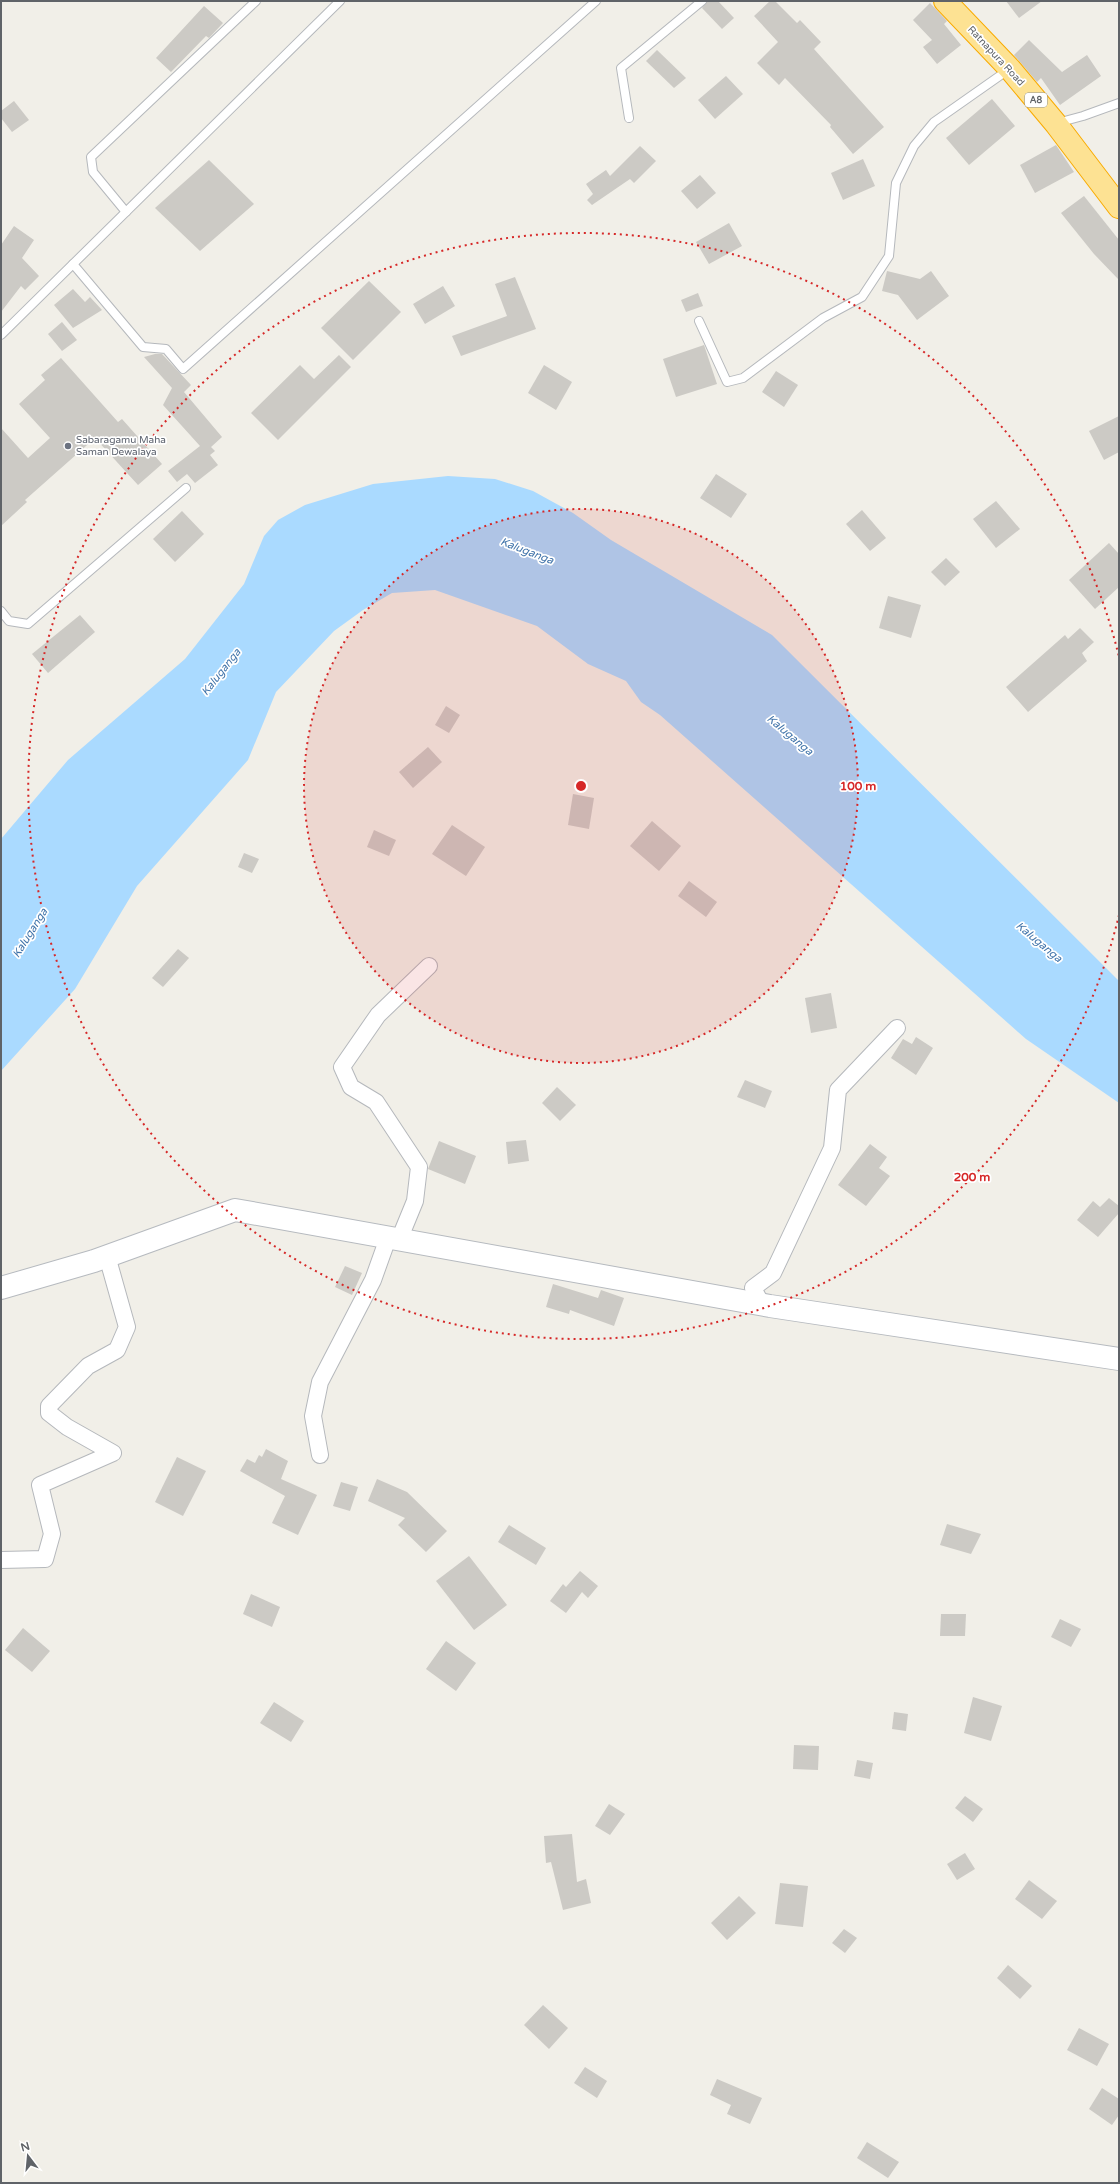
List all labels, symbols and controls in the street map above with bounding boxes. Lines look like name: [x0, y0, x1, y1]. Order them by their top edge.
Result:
street label: Ratnapura Road: [965, 23, 1027, 89]
road number: A8: [1025, 93, 1047, 107]
place label: Sabaragamu Maha Saman Dewalaya: [76, 434, 166, 458]
marker: Sabaragamu Maha Saman Dewalaya: [63, 441, 73, 451]
water label: Kaluganga: [499, 535, 556, 567]
water label: Kaluganga: [199, 645, 244, 698]
water label: Kaluganga: [764, 712, 816, 758]
centre of rings: [574, 779, 588, 793]
text: 100 m: [840, 779, 876, 793]
water label: Kaluganga: [10, 905, 51, 960]
water label: Kaluganga: [1013, 919, 1065, 965]
text: 200 m: [954, 1170, 990, 1184]
north arrow: [8, 2136, 48, 2176]
text: N: [19, 2139, 31, 2154]

